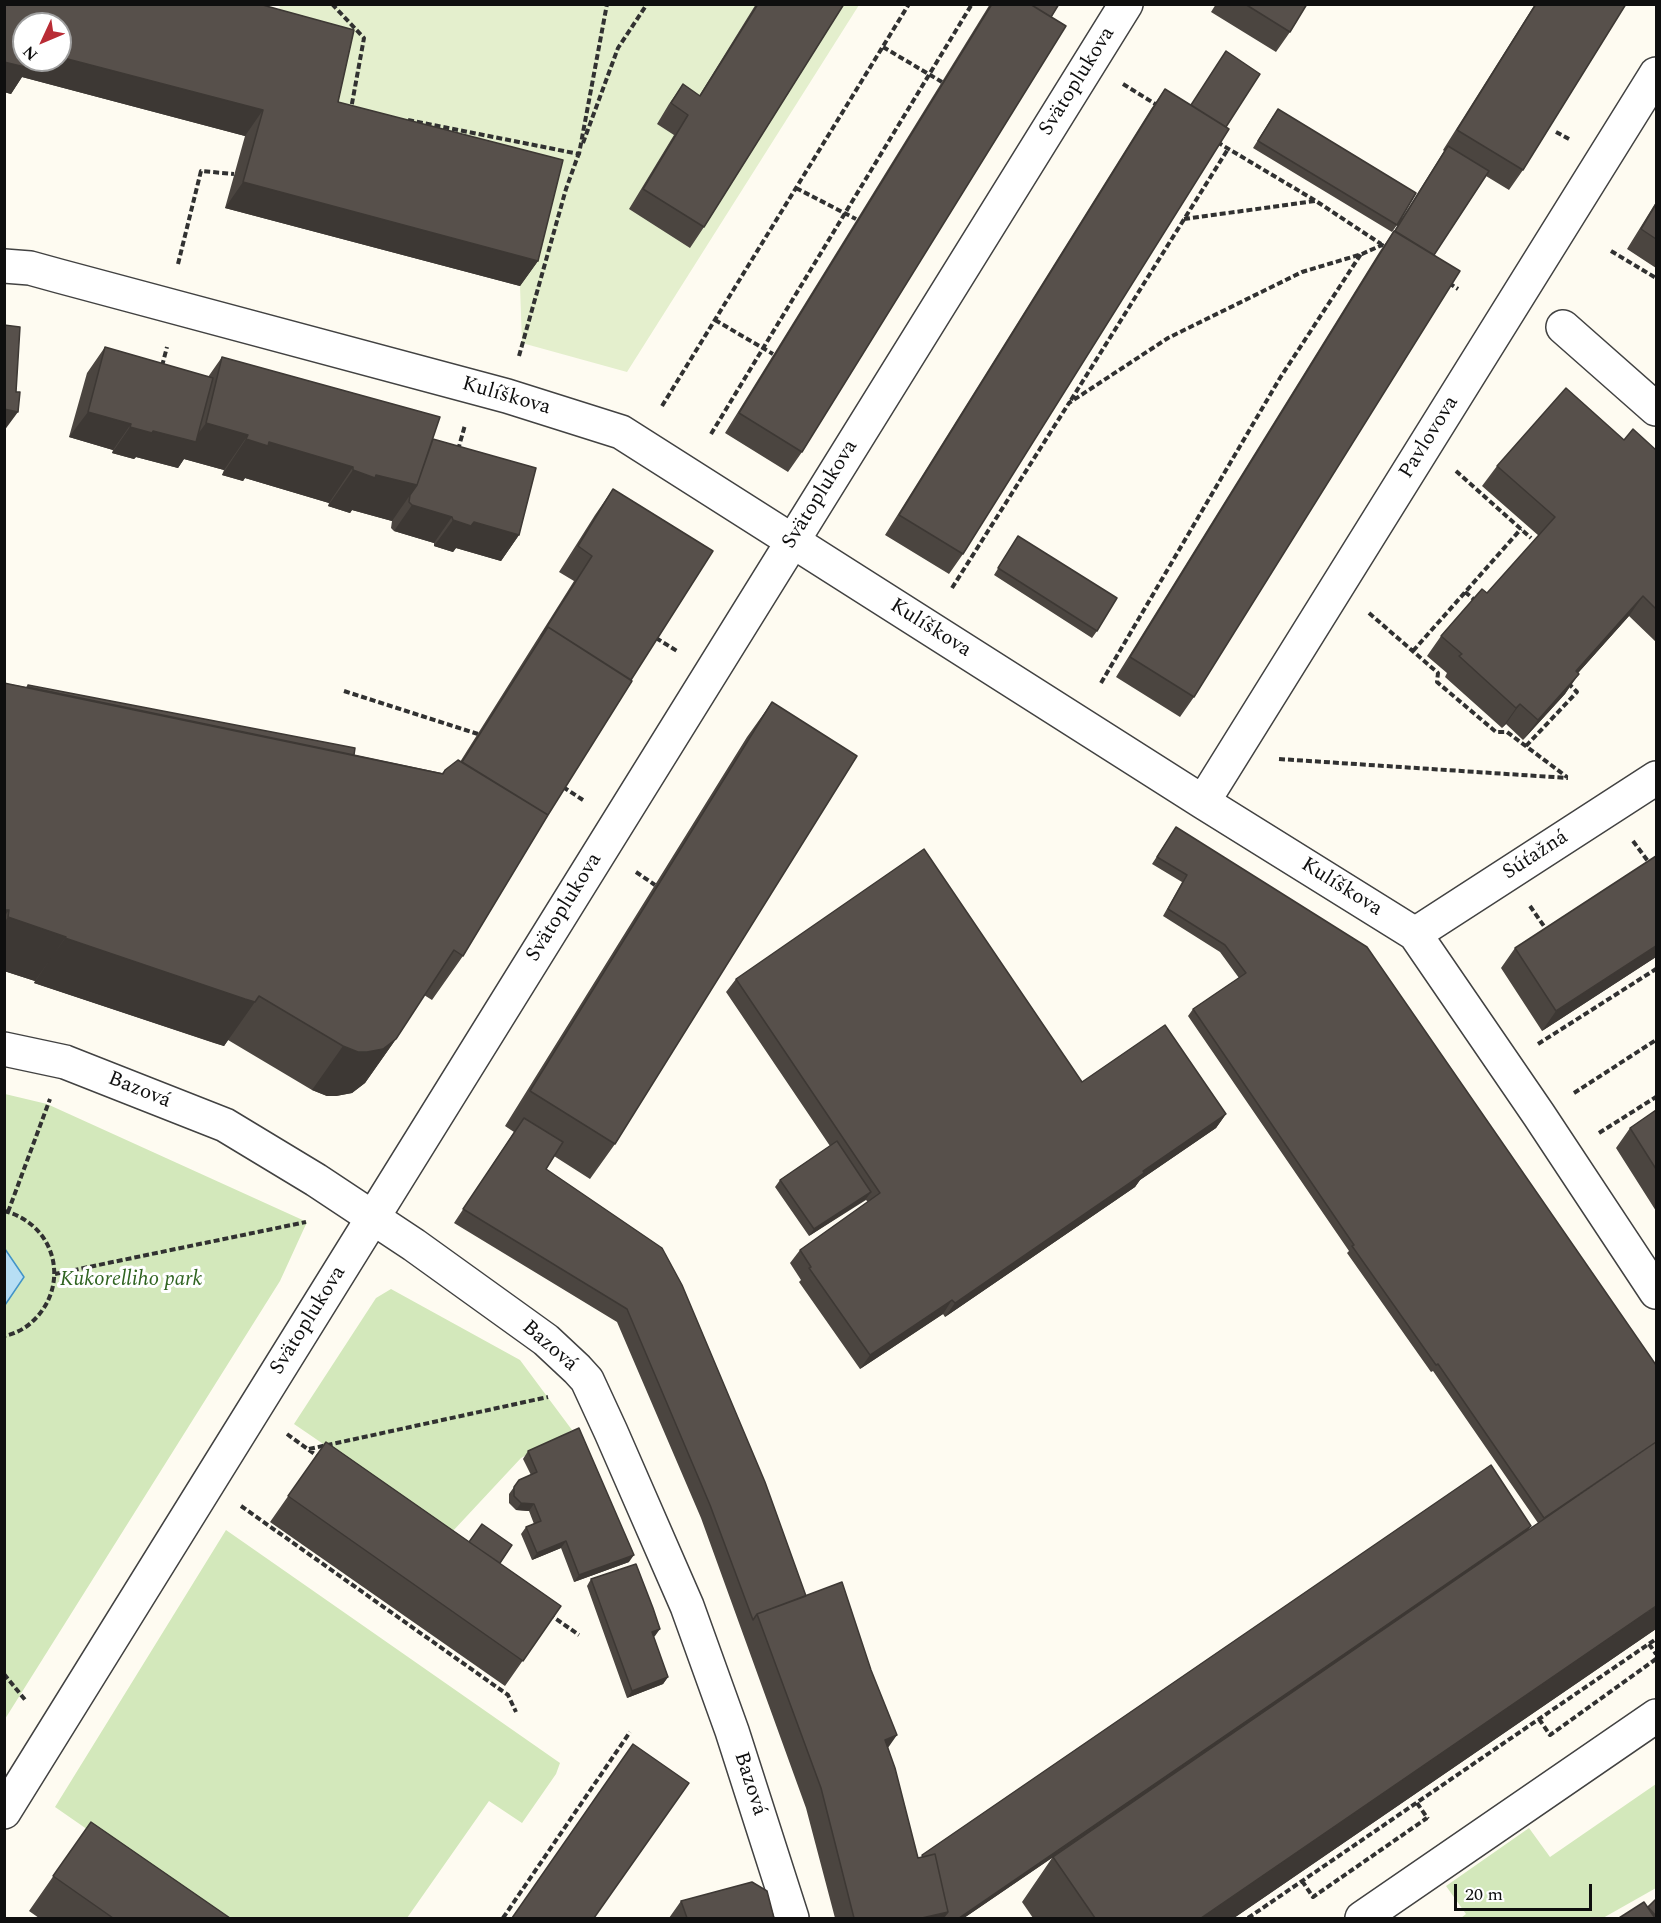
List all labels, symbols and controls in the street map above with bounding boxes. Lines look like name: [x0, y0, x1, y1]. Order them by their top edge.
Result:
north arrow: [12, 12, 72, 72]
street label: Svätoplukova: [1035, 23, 1121, 141]
text: N: [17, 40, 44, 66]
street label: Kulíškova: [459, 372, 553, 422]
street label: Pavlovova: [1395, 392, 1465, 484]
street label: Svätoplukova: [778, 436, 864, 554]
street label: Kulíškova: [885, 594, 975, 664]
street label: Súťažná: [1499, 826, 1573, 886]
street label: Svätoplukova: [522, 849, 608, 967]
street label: Kulíškova: [1296, 853, 1386, 923]
street label: Bazová: [104, 1067, 174, 1115]
street label: Svätoplukova: [266, 1262, 352, 1380]
park label: Kukorelliho park: [60, 1268, 202, 1294]
street label: Bazová: [516, 1316, 582, 1378]
street label: Bazová: [727, 1749, 771, 1819]
scale bar: [1457, 1872, 1595, 1910]
text: 20 m: [1465, 1881, 1503, 1908]

